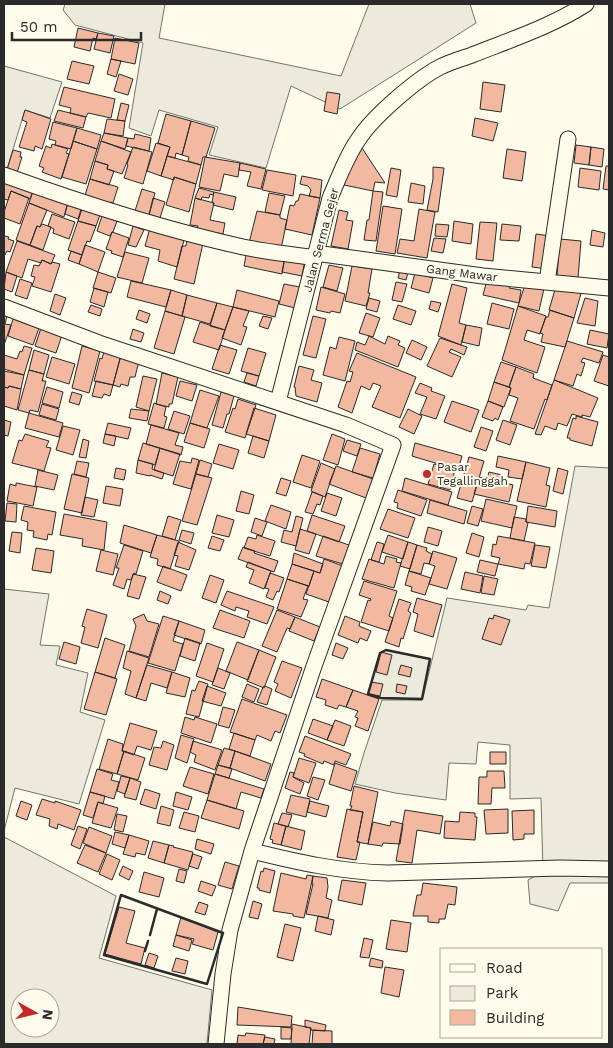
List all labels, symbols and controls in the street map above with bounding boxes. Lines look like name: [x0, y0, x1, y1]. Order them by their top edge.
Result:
scale bar: [12, 10, 141, 42]
text: 50 m: [20, 18, 57, 36]
street label: Jalan Serma Gejer: [300, 186, 342, 294]
street label: Gang Mawar: [426, 262, 499, 284]
place label: Pasar Tegallinggah: [437, 460, 508, 488]
marker: Pasar Tegallinggah: [421, 468, 433, 480]
legend: [440, 948, 603, 1038]
text: Road: [486, 959, 523, 977]
text: Park: [486, 984, 519, 1002]
north arrow: [10, 988, 60, 1038]
text: N: [39, 1009, 57, 1021]
text: Building: [486, 1009, 544, 1027]

